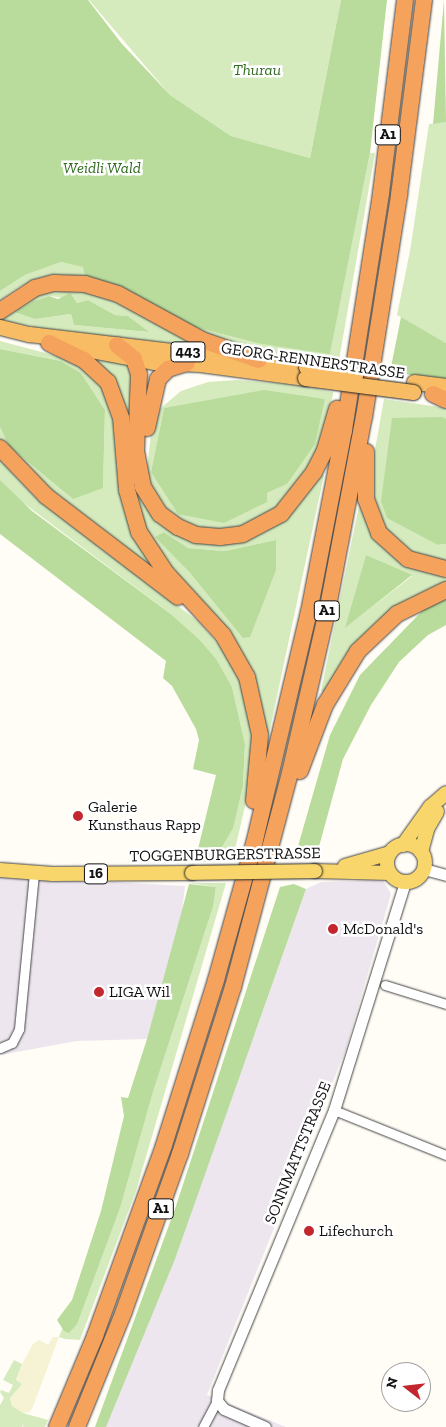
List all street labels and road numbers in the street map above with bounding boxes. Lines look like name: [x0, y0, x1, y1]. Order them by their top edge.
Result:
road number: A1: [374, 122, 402, 148]
street label: GEORG-RENNERSTRASSE: [220, 339, 406, 383]
road number: 443: [169, 340, 207, 364]
road number: A1: [313, 598, 341, 624]
street label: TOGGENBURGERSTRASSE: [129, 844, 321, 866]
road number: 16: [84, 862, 108, 886]
street label: SONNMATTSTRASSE: [261, 1079, 335, 1227]
road number: A1: [147, 1196, 175, 1222]

